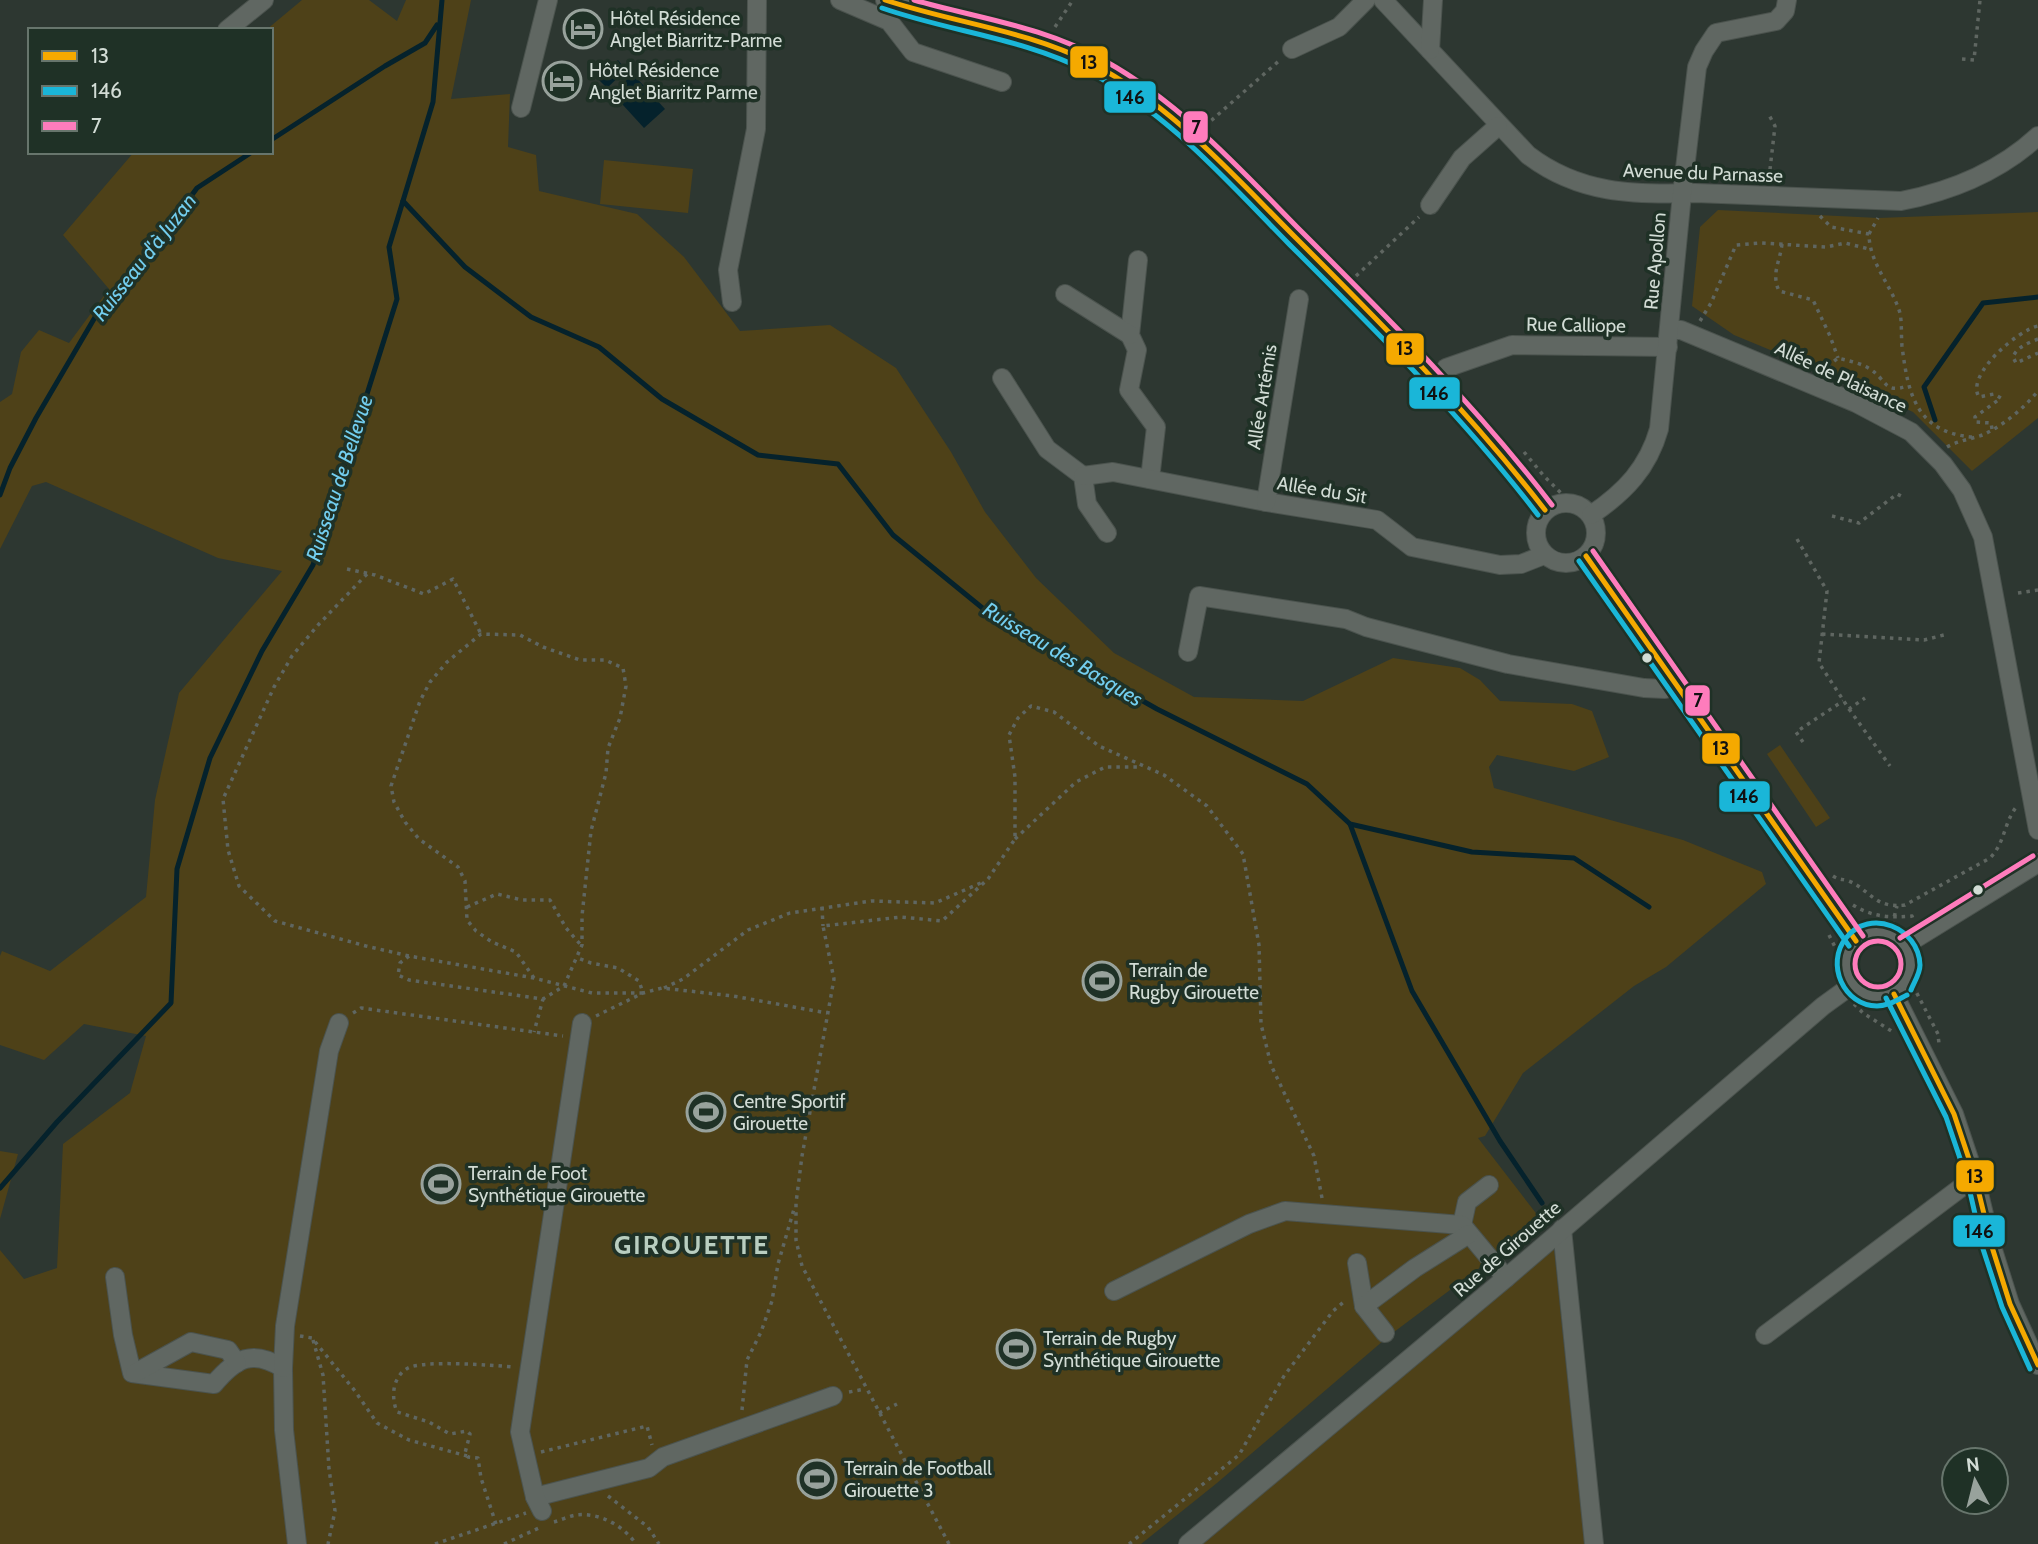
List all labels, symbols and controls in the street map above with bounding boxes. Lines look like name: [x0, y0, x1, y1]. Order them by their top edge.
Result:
place label: Hôtel Résidence Anglet Biarritz-Parme: [610, 7, 782, 52]
hotel icon: Hôtel Résidence Anglet Biarritz-Parme: [562, 8, 604, 50]
legend: [28, 28, 273, 154]
text: 13: [91, 43, 109, 68]
line badge: 13: [1069, 45, 1109, 79]
text: 13: [1080, 51, 1098, 74]
place label: Hôtel Résidence Anglet Biarritz Parme: [589, 59, 758, 104]
hotel icon: Hôtel Résidence Anglet Biarritz Parme: [541, 60, 583, 102]
text: 146: [91, 78, 122, 103]
line badge: 146: [1103, 80, 1157, 114]
text: 146: [1115, 86, 1145, 109]
line badge: 7: [1182, 110, 1209, 144]
text: 7: [91, 113, 102, 138]
text: 7: [1191, 116, 1201, 139]
street label: Avenue du Parnasse: [1623, 159, 1784, 187]
water label: Ruisseau d'à Juzan: [87, 188, 201, 326]
street label: Rue Apollon: [1639, 211, 1671, 311]
street label: Rue Calliope: [1526, 313, 1626, 337]
line badge: 13: [1385, 332, 1425, 366]
street label: Allée de Plaisance: [1771, 336, 1911, 418]
text: 13: [1396, 337, 1414, 360]
street label: Allée Artémis: [1242, 342, 1282, 451]
line badge: 146: [1408, 376, 1461, 410]
text: 146: [1419, 382, 1449, 405]
water label: Ruisseau de Bellevue: [300, 391, 378, 564]
street label: Allée du Sit: [1276, 472, 1369, 509]
water label: Ruisseau des Basques: [979, 596, 1147, 712]
unlabelled marker: [1640, 651, 1654, 665]
line badge: 7: [1684, 684, 1711, 717]
text: 7: [1693, 689, 1703, 712]
line badge: 13: [1701, 732, 1741, 765]
text: 13: [1712, 737, 1730, 760]
line badge: 146: [1718, 780, 1771, 813]
text: 146: [1729, 785, 1759, 808]
unlabelled marker: [1971, 883, 1985, 897]
place label: Terrain de Rugby Girouette: [1129, 959, 1259, 1004]
sports icon: Terrain de Rugby Girouette: [1081, 960, 1123, 1002]
place label: Centre Sportif Girouette: [733, 1090, 846, 1135]
sports icon: Centre Sportif Girouette: [685, 1091, 727, 1133]
line badge: 13: [1955, 1159, 1995, 1193]
place label: Terrain de Foot Synthétique Girouette: [468, 1162, 646, 1207]
sports icon: Terrain de Foot Synthétique Girouette: [420, 1163, 462, 1205]
text: 13: [1966, 1165, 1984, 1188]
street label: Rue de Girouette: [1449, 1196, 1566, 1302]
line badge: 146: [1952, 1214, 2006, 1248]
text: 146: [1964, 1220, 1994, 1243]
district label: GIROUETTE: [614, 1229, 770, 1261]
place label: Terrain de Rugby Synthétique Girouette: [1043, 1327, 1221, 1372]
sports icon: Terrain de Rugby Synthétique Girouette: [995, 1328, 1037, 1370]
north arrow: [1940, 1446, 2010, 1516]
text: N: [1965, 1452, 1981, 1477]
place label: Terrain de Football Girouette 3: [844, 1457, 992, 1502]
sports icon: Terrain de Football Girouette 3: [796, 1458, 838, 1500]

